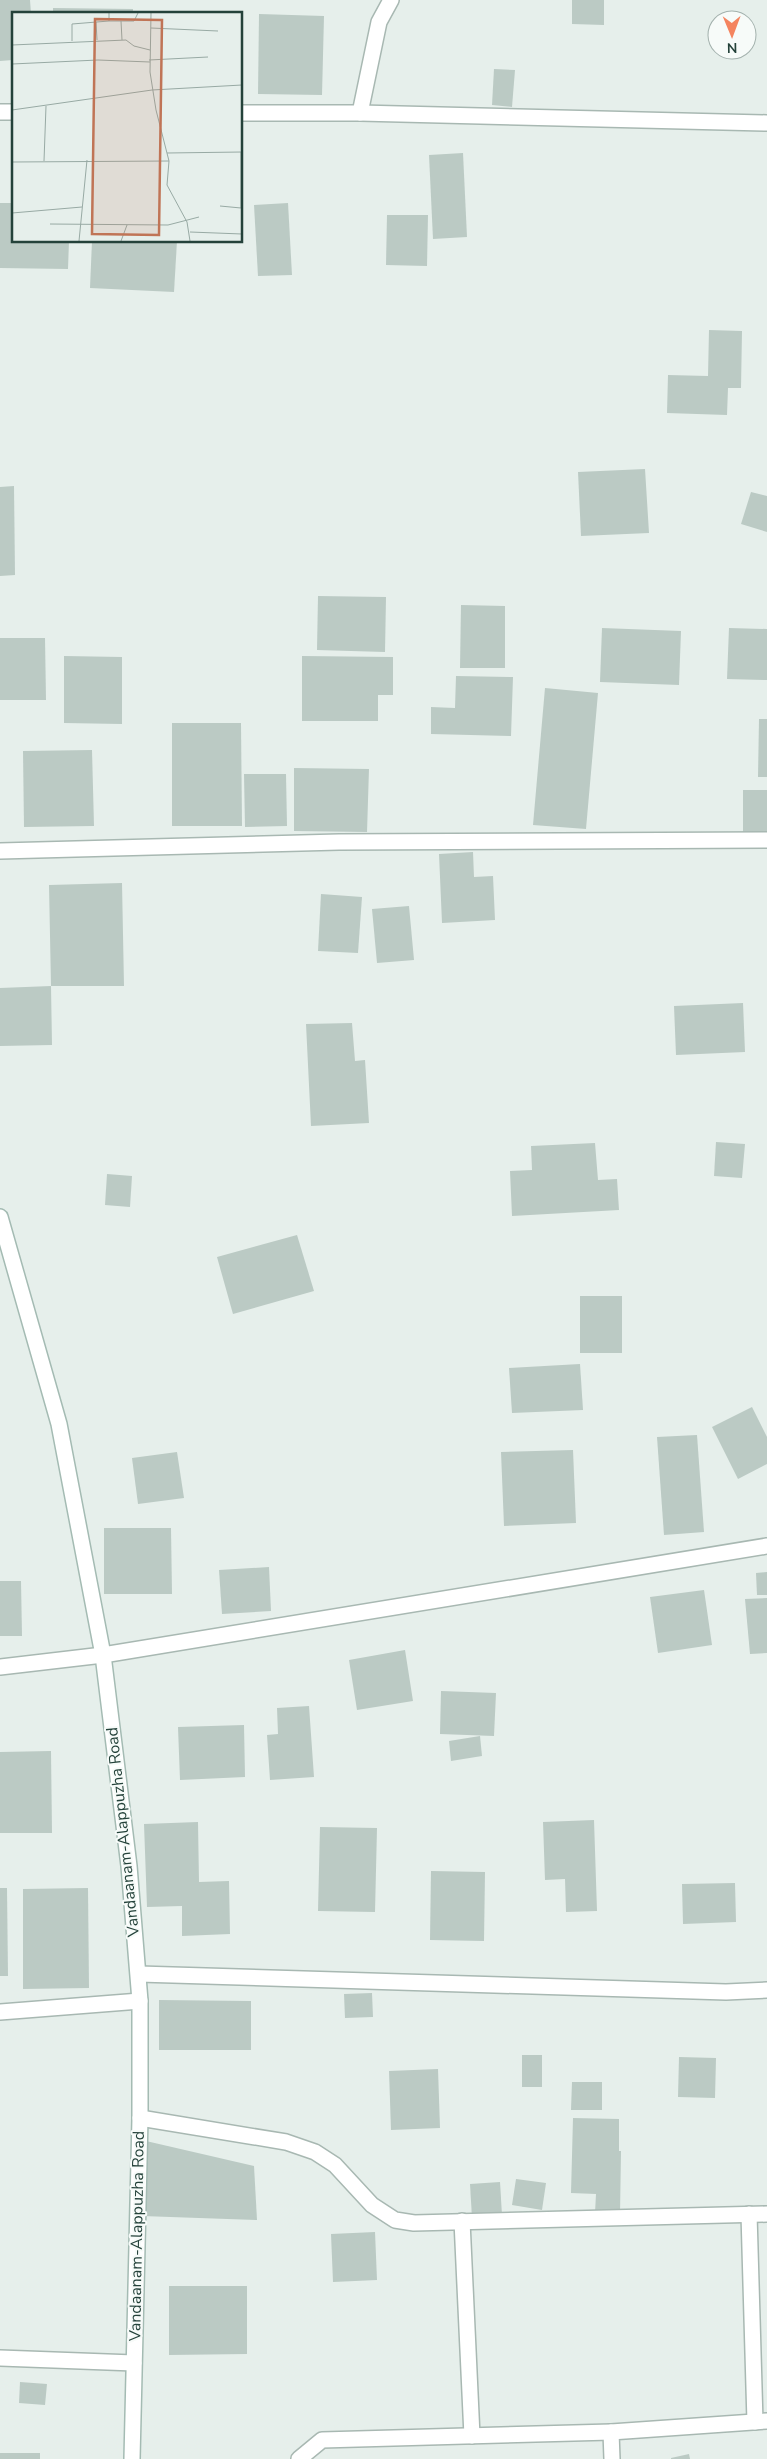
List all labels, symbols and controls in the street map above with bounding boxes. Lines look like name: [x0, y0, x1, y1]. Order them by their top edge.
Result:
north arrow: [707, 10, 757, 60]
inset map: [12, 12, 242, 242]
text: N: [727, 38, 738, 57]
street label: Vandaanam-Alappuzha Road: [101, 1726, 145, 1939]
street label: Vandaanam-Alappuzha Road: [124, 2131, 150, 2342]

